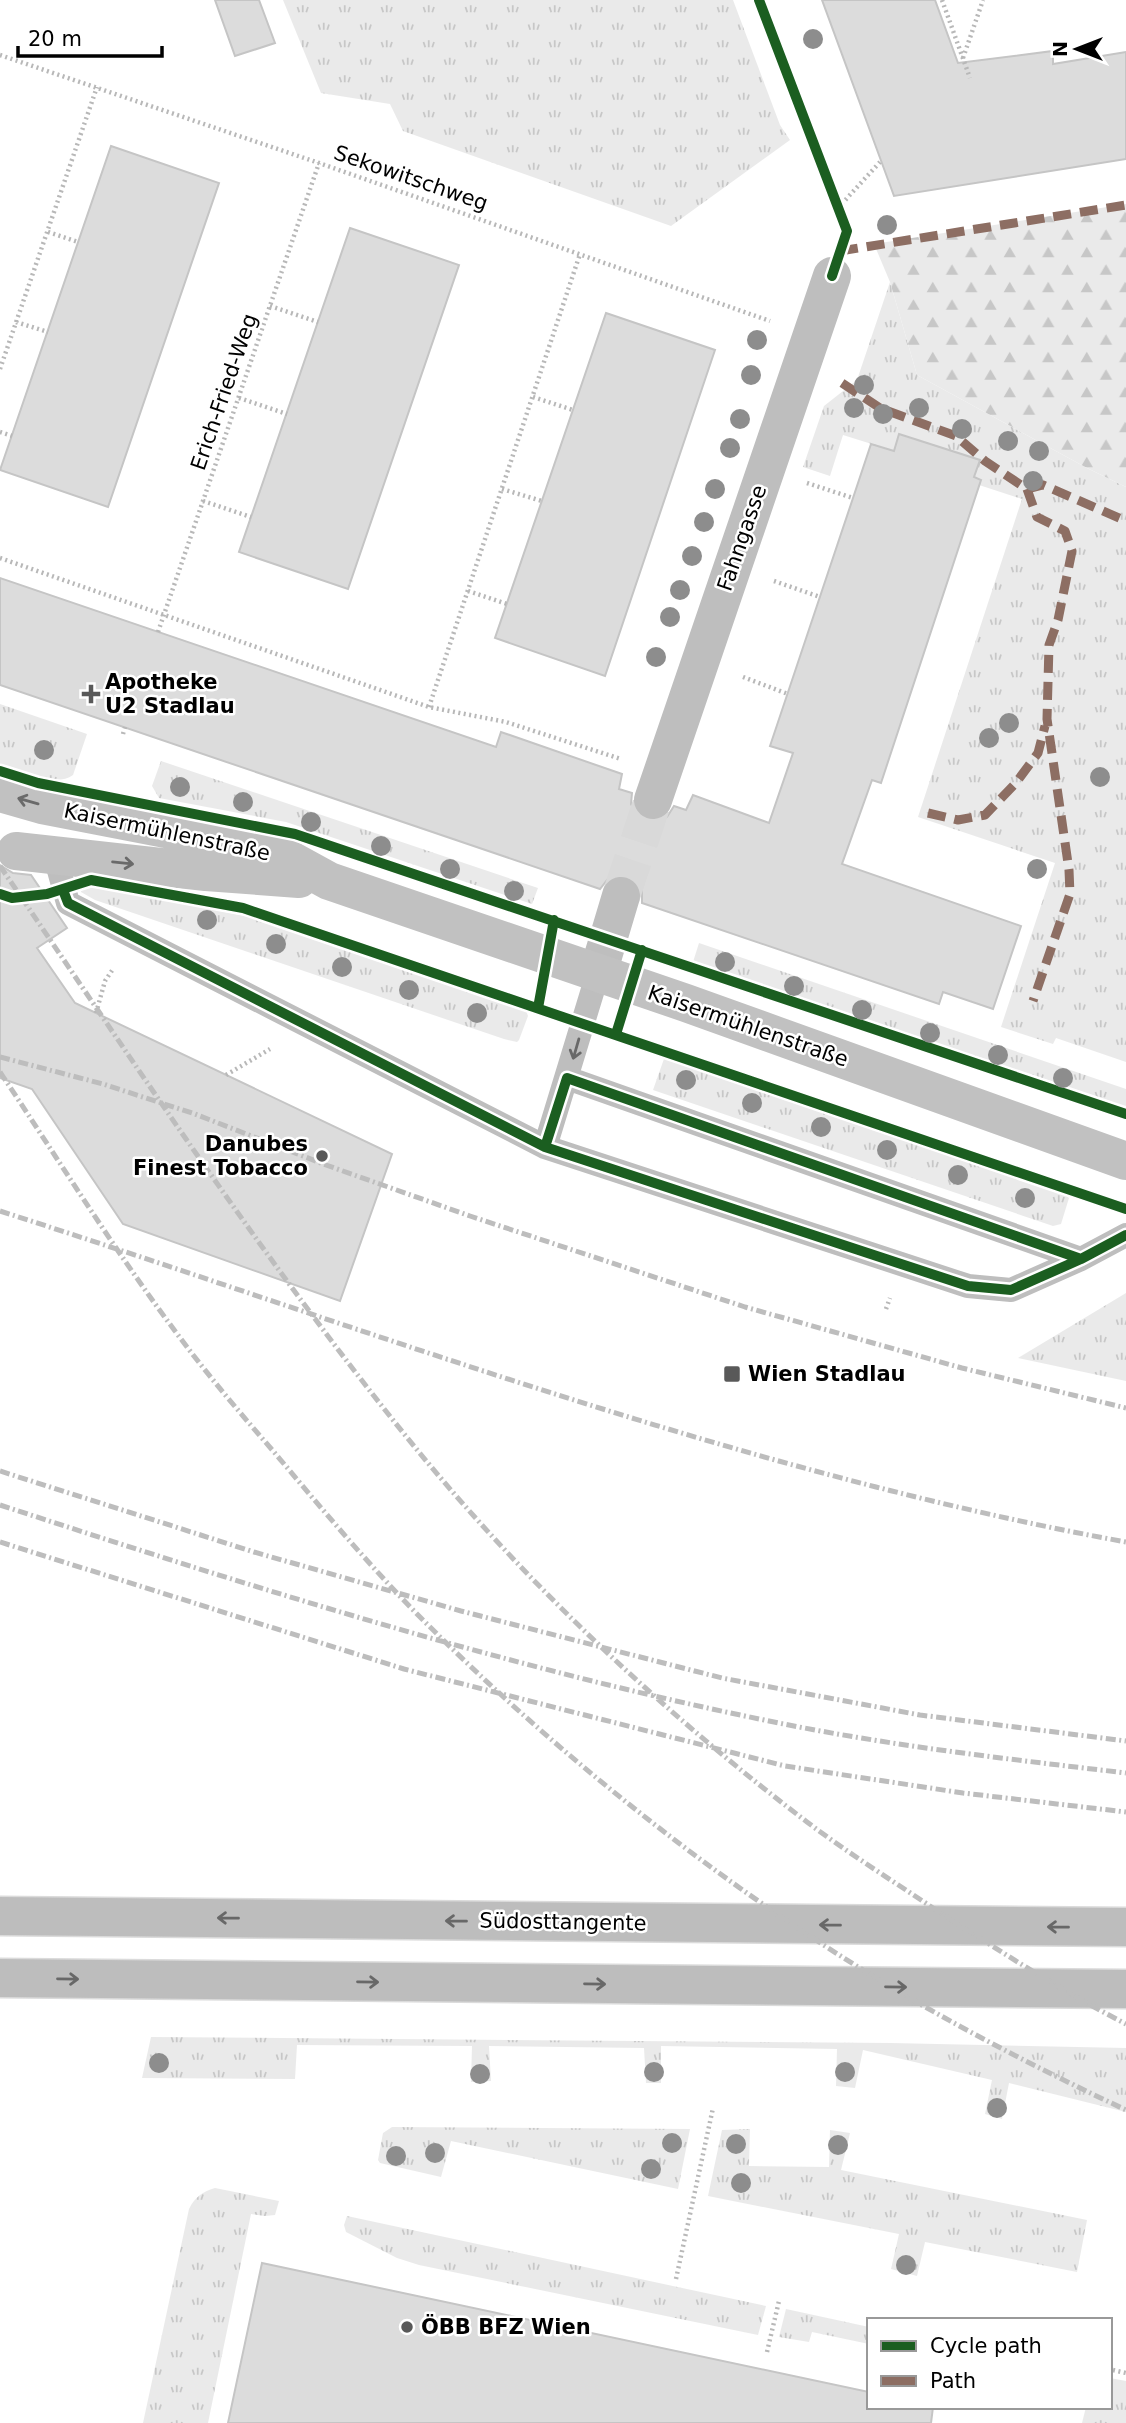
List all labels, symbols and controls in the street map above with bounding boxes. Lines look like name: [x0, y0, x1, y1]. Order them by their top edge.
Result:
scale bar: [18, 14, 161, 58]
north arrow: [1042, 14, 1112, 84]
text: 20 m: [28, 27, 82, 51]
text: N: [1049, 41, 1071, 57]
street label: Sekowitschweg: [331, 140, 491, 216]
street label: Erich-Fried-Weg: [186, 311, 262, 473]
street label: Fahngasse: [713, 482, 771, 594]
place label: Apotheke U2 Stadlau: [105, 670, 235, 718]
marker: Apotheke U2 Stadlau: [83, 686, 99, 702]
one-way arrow: [17, 794, 40, 807]
street label: Kaisermühlenstraße: [62, 798, 272, 866]
one-way arrow: [111, 857, 133, 870]
street label: Kaisermühlenstraße: [645, 980, 851, 1072]
one-way arrow: [568, 1038, 581, 1060]
place label: Danubes Finest Tobacco: [133, 1132, 308, 1180]
marker: Danubes Finest Tobacco: [314, 1148, 330, 1164]
place label: Wien Stadlau: [748, 1362, 906, 1386]
marker: Wien Stadlau: [722, 1364, 742, 1384]
street label: Südosttangente: [479, 1909, 647, 1935]
one-way arrow: [217, 1912, 240, 1925]
one-way arrow: [445, 1914, 468, 1928]
one-way arrow: [819, 1918, 842, 1931]
one-way arrow: [1047, 1920, 1070, 1934]
one-way arrow: [56, 1972, 79, 1986]
one-way arrow: [356, 1975, 379, 1989]
one-way arrow: [583, 1977, 606, 1991]
one-way arrow: [884, 1980, 907, 1993]
place label: ÖBB BFZ Wien: [421, 2314, 591, 2339]
legend: [867, 2318, 1112, 2409]
marker: ÖBB BFZ Wien: [399, 2319, 415, 2335]
text: Cycle path: [930, 2334, 1042, 2358]
text: Path: [930, 2369, 976, 2393]

